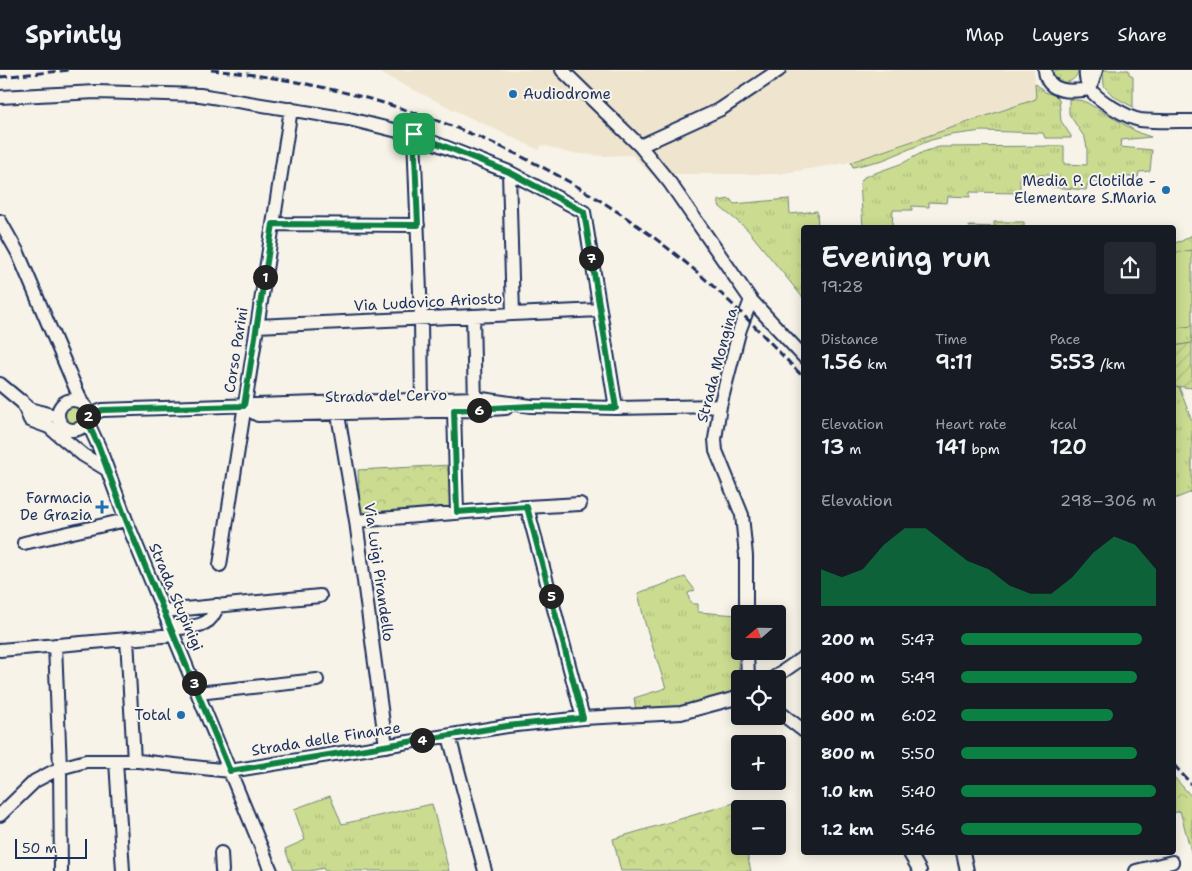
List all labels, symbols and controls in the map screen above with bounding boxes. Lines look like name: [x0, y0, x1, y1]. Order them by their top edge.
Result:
text: Sprintly: [25, 19, 122, 51]
text: Map: [966, 23, 1004, 47]
text: Layers: [1032, 23, 1089, 47]
text: Share: [1117, 23, 1167, 47]
place label: Audiodrome: [523, 84, 611, 104]
marker: Audiodrome: [507, 88, 519, 100]
pin: [393, 113, 435, 155]
icon: arrive: [400, 120, 428, 148]
place label: Media P. Clotilde - Elementare S.Maria: [1014, 171, 1157, 208]
marker: Media P. Clotilde - Elementare S.Maria: [1160, 184, 1172, 196]
text: Evening run: [821, 238, 991, 276]
button: share: [1104, 242, 1156, 294]
pin: 7: [578, 246, 604, 270]
text: 7: [587, 249, 596, 267]
pin: 1: [252, 264, 278, 290]
text: 1: [262, 268, 269, 286]
text: 19:28: [821, 276, 863, 297]
street label: Via Ludovico Ariosto: [353, 288, 503, 316]
street label: Strada Mongina: [692, 305, 742, 424]
street label: Corso Parini: [219, 306, 253, 394]
text: Distance: [821, 330, 878, 348]
text: Time: [935, 330, 967, 348]
text: Pace: [1050, 330, 1080, 348]
text: 1.56: [821, 348, 862, 376]
text: 9:11: [935, 348, 973, 376]
text: 5:53: [1050, 348, 1095, 376]
text: km: [862, 355, 887, 373]
text: /km: [1095, 355, 1125, 373]
street label: Strada del Cervo: [325, 385, 447, 407]
pin: 6: [466, 398, 492, 422]
text: 6: [475, 401, 484, 419]
pin: 2: [76, 404, 100, 428]
text: 2: [84, 407, 93, 425]
text: Elevation: [821, 415, 884, 433]
text: Heart rate: [935, 415, 1007, 433]
text: kcal: [1050, 415, 1077, 433]
text: 13: [821, 433, 844, 461]
text: 141: [935, 433, 967, 461]
text: 120: [1050, 433, 1087, 461]
text: m: [844, 440, 861, 458]
text: bpm: [967, 440, 1000, 458]
place label: Farmacia De Grazia: [20, 488, 93, 525]
text: Elevation: [821, 490, 893, 511]
text: 298–306 m: [1060, 490, 1156, 511]
marker: Farmacia De Grazia: [96, 501, 108, 513]
street label: Via Luigi Pirandello: [359, 501, 399, 643]
street label: Strada Stupinigi: [144, 540, 208, 654]
pin: 5: [538, 584, 564, 608]
text: 5: [547, 587, 556, 605]
north arrow: [731, 605, 786, 660]
map controls: [731, 605, 786, 855]
text: 200 m: [821, 629, 874, 650]
text: 5:47: [901, 629, 935, 650]
text: 400 m: [821, 667, 875, 688]
text: 5:49: [901, 667, 935, 688]
pin: 3: [182, 670, 206, 696]
button: locate: [731, 670, 786, 725]
text: 3: [190, 674, 199, 692]
place label: Total: [135, 705, 171, 725]
text: 600 m: [821, 705, 875, 726]
text: 6:02: [901, 705, 937, 726]
marker: Total: [175, 709, 187, 721]
street label: Strada delle Finanze: [250, 717, 402, 761]
pin: 4: [410, 728, 434, 752]
text: 4: [418, 731, 427, 749]
button: +: [731, 735, 786, 790]
text: 800 m: [821, 743, 875, 764]
text: 5:50: [901, 743, 935, 764]
text: 1.0 km: [821, 781, 873, 802]
text: 5:40: [901, 781, 936, 802]
button: −: [731, 800, 786, 855]
text: 1.2 km: [821, 819, 874, 840]
text: 5:46: [901, 819, 936, 840]
scale bar: [15, 836, 88, 859]
text: 50 m: [22, 839, 57, 857]

